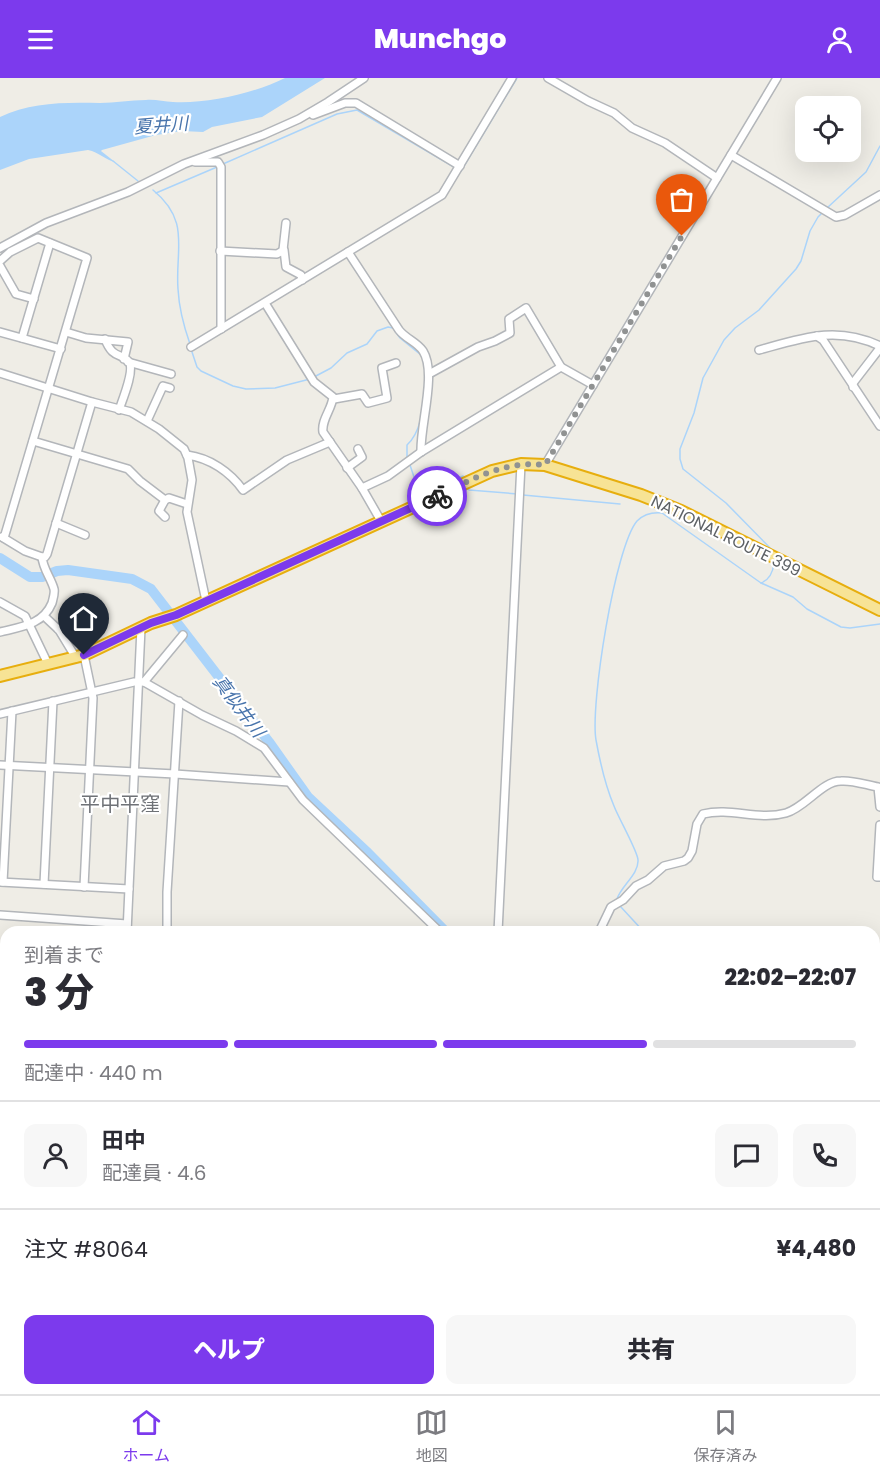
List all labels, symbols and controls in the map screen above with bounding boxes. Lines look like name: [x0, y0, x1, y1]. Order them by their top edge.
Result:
text: Munchgo: [374, 20, 506, 57]
icon: menu: [24, 23, 57, 56]
icon: person: [823, 23, 856, 56]
map controls: [795, 96, 861, 162]
button: locate: [795, 96, 861, 162]
water label: 夏井川: [133, 111, 191, 139]
pin: [656, 174, 707, 236]
icon: bag: [665, 183, 698, 216]
courier: [407, 466, 467, 526]
icon: bike: [421, 480, 454, 513]
street label: NATIONAL ROUTE 399: [647, 490, 805, 582]
pin: [58, 593, 109, 655]
icon: home: [67, 602, 100, 635]
water label: 真似井川: [207, 670, 272, 744]
district label: 平中平窪: [80, 790, 160, 818]
text: 到着まで: [24, 941, 104, 969]
text: 22:02–22:07: [725, 962, 856, 993]
text: 3 分: [24, 965, 94, 1020]
text: 配達中 · 440 m: [24, 1059, 163, 1087]
button: person: [24, 1124, 87, 1187]
button: chat: [715, 1124, 778, 1187]
button: phone: [793, 1124, 856, 1187]
text: 田中: [102, 1125, 146, 1156]
text: 配達員 · 4.6: [102, 1159, 206, 1187]
text: ¥4,480: [777, 1233, 856, 1264]
text: 注文 #8064: [24, 1234, 148, 1265]
button: ヘルプ: [24, 1315, 434, 1384]
button: 共有: [446, 1315, 856, 1384]
tab: ホーム: [123, 1406, 170, 1468]
tab: 地図: [415, 1406, 448, 1468]
tab: 保存済み: [693, 1406, 757, 1468]

